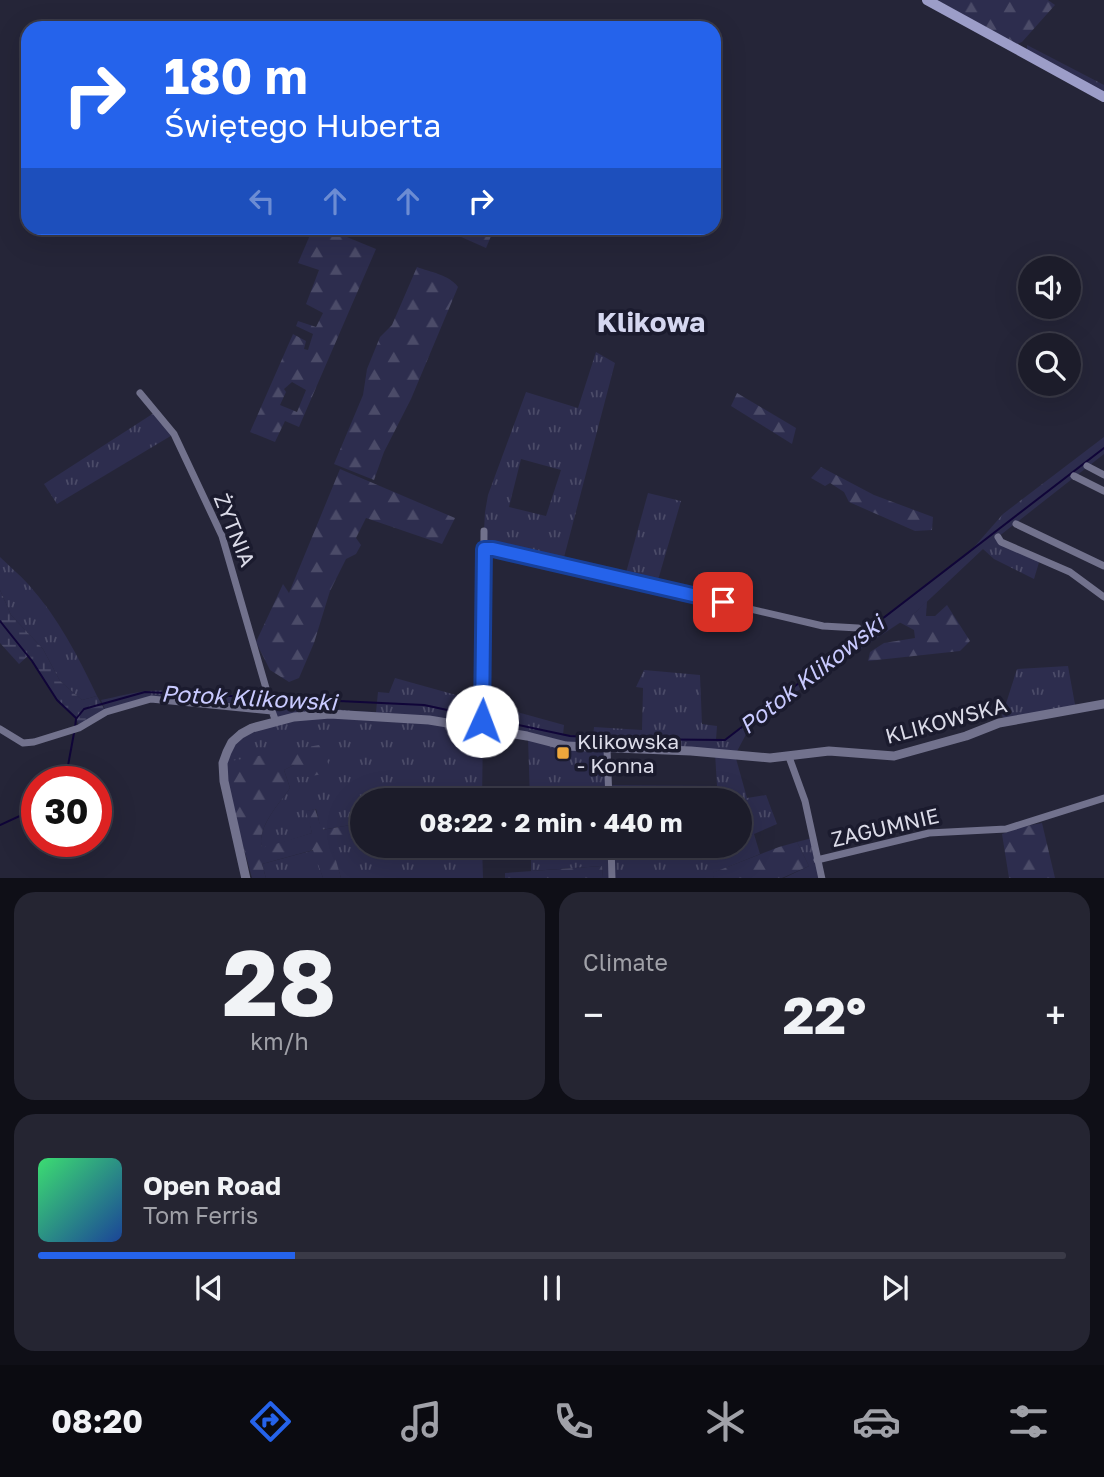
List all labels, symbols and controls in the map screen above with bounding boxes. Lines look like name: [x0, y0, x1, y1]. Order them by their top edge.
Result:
text: 180 m: [164, 46, 308, 105]
icon: right: [49, 49, 140, 140]
text: Świętego Huberta: [164, 106, 441, 144]
icon: left: [243, 182, 281, 220]
icon: ahead: [316, 182, 354, 220]
icon: ahead: [389, 182, 427, 220]
icon: right: [462, 182, 500, 220]
map controls: [1018, 256, 1081, 396]
button: sound: [1018, 256, 1081, 319]
district label: Klikowa: [597, 305, 705, 338]
button: search: [1018, 333, 1081, 396]
street label: ŻYTNIA: [209, 490, 261, 570]
pin: [693, 572, 753, 632]
icon: arrive: [704, 583, 742, 621]
water label: Potok Klikowski: [733, 607, 891, 739]
water label: Potok Klikowski: [161, 678, 340, 716]
position arrow: [445, 684, 519, 758]
street label: KLIKOWSKA: [882, 691, 1010, 749]
place label: Klikowska - Konna: [577, 728, 679, 778]
marker: Klikowska - Konna: [555, 745, 571, 761]
speed limit sign: 30: [21, 766, 112, 857]
street label: ZAGUMNIE: [829, 802, 941, 852]
text: 08:22 · 2 min · 440 m: [420, 807, 682, 838]
text: 28: [223, 927, 336, 1036]
text: Climate: [583, 948, 668, 976]
text: 22°: [783, 983, 866, 1045]
text: −: [583, 992, 604, 1037]
text: +: [1045, 992, 1066, 1037]
text: km/h: [250, 1027, 309, 1055]
text: Open Road: [143, 1170, 281, 1201]
text: Tom Ferris: [143, 1201, 258, 1229]
icon: previous: [190, 1269, 228, 1307]
icon: pause: [533, 1269, 571, 1307]
icon: next: [876, 1269, 914, 1307]
icon: directions: [246, 1397, 295, 1446]
icon: music: [397, 1397, 446, 1446]
icon: phone: [549, 1397, 598, 1446]
icon: climate: [701, 1397, 750, 1446]
icon: car: [852, 1397, 901, 1446]
icon: filters: [1004, 1397, 1053, 1446]
text: 08:20: [51, 1402, 143, 1440]

